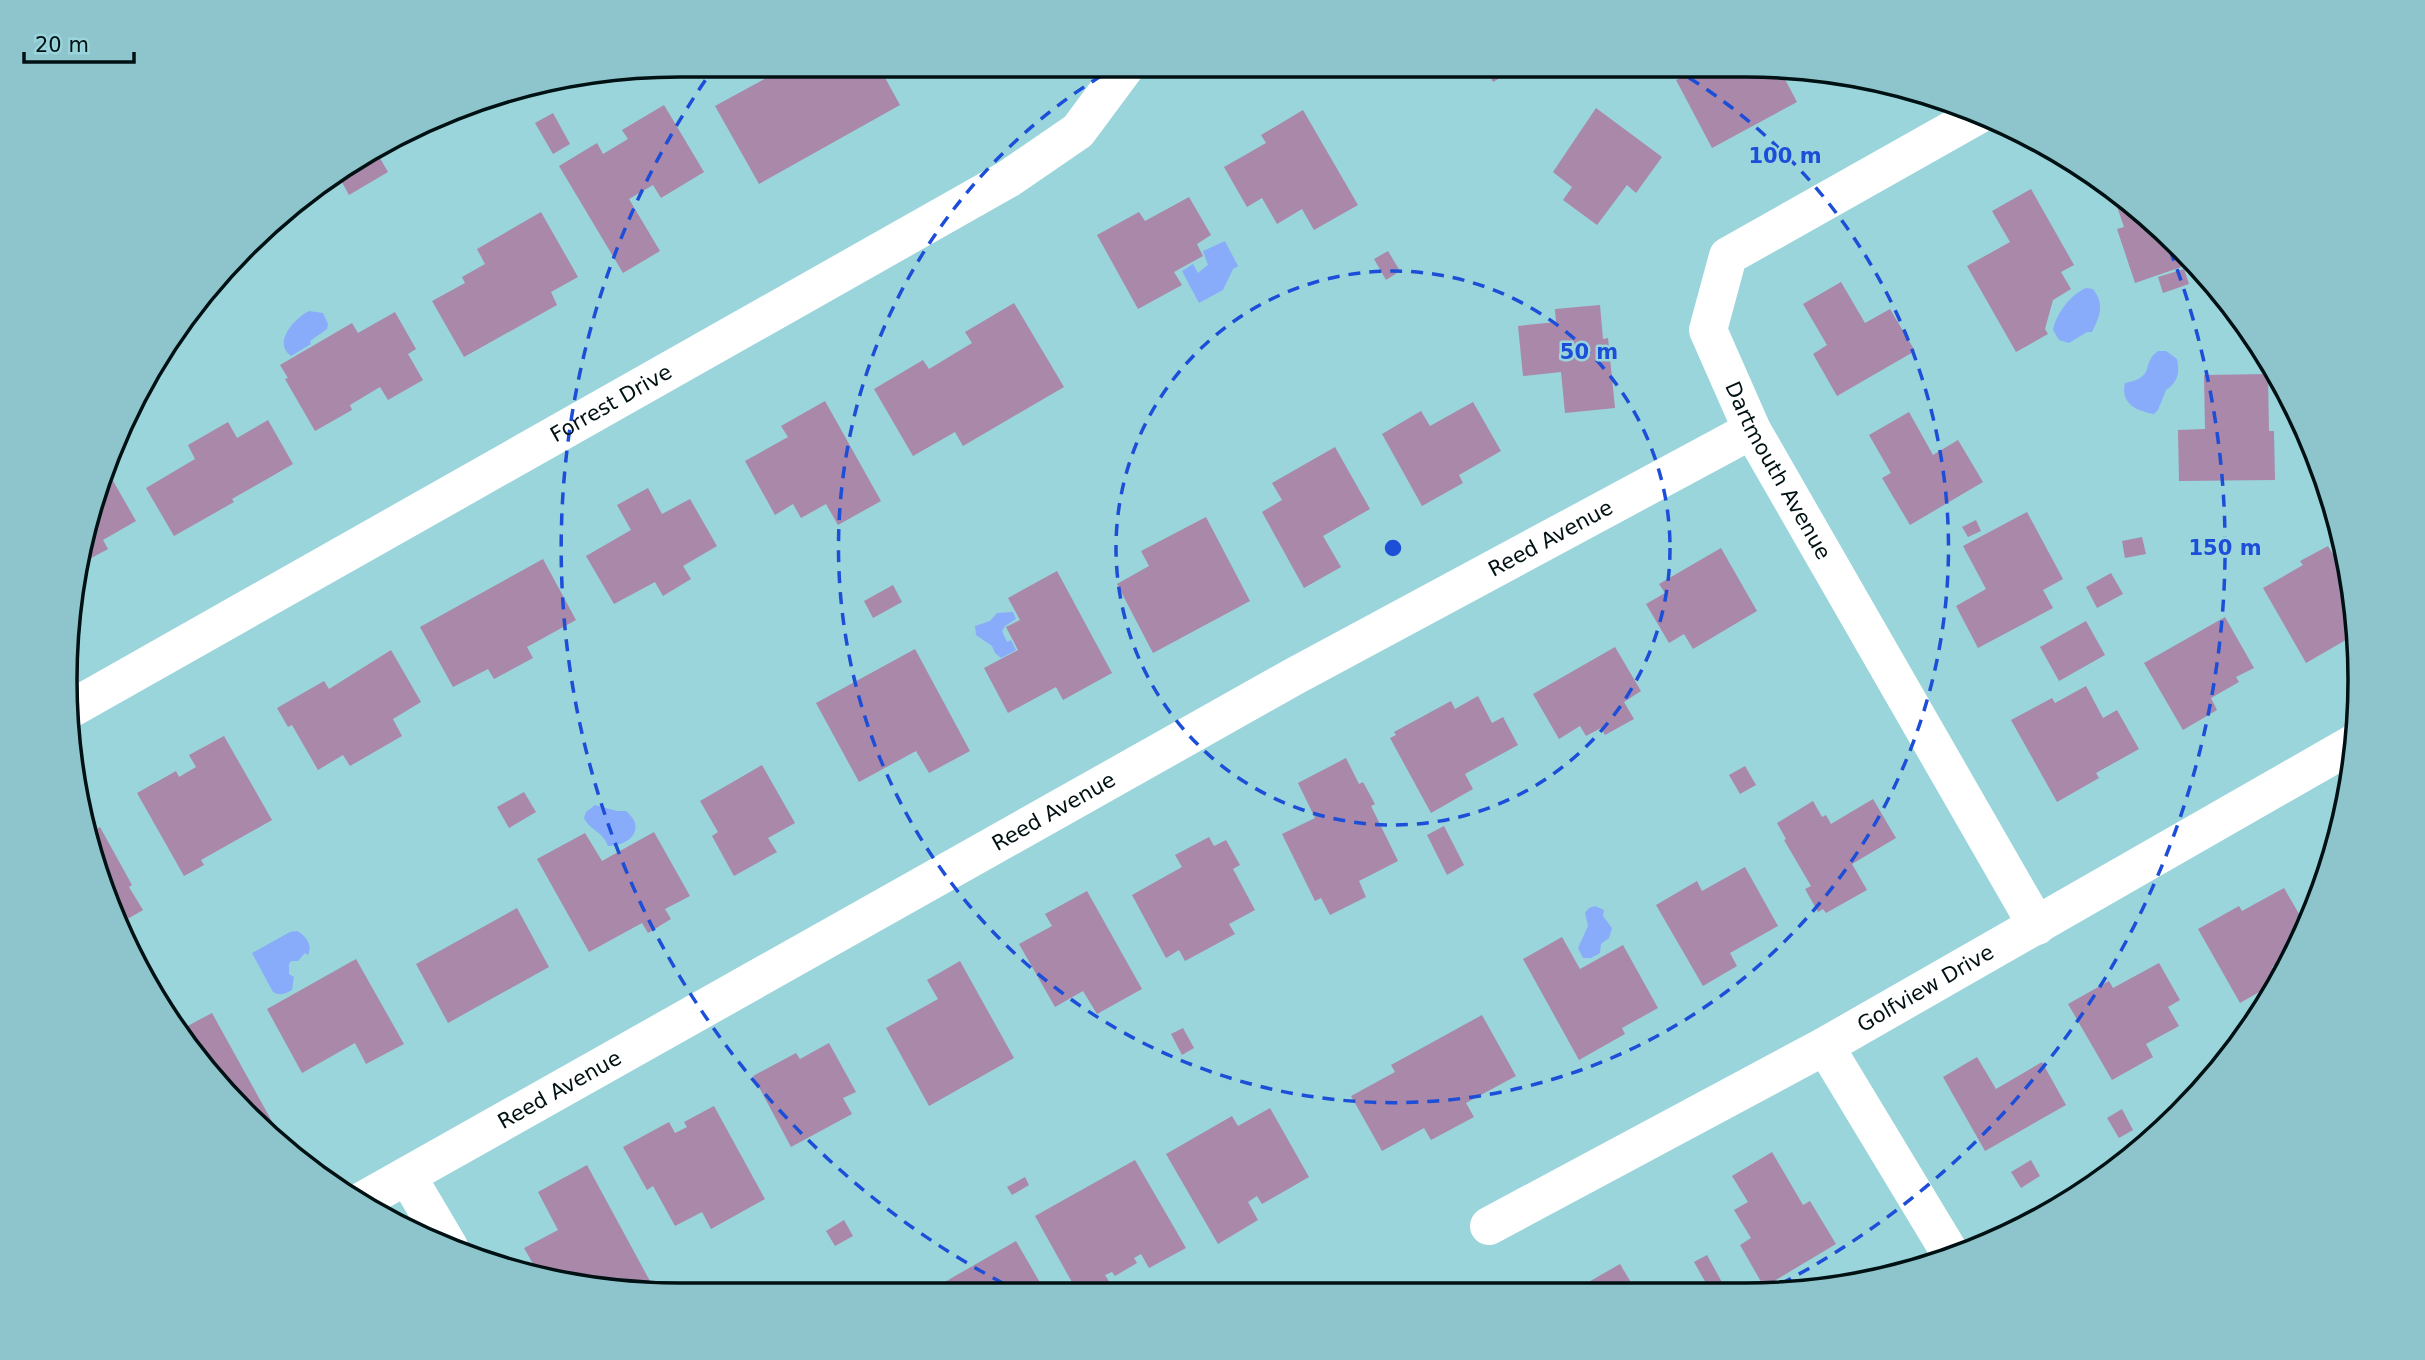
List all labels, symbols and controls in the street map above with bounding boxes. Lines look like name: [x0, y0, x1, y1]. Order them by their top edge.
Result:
scale bar: [24, 21, 135, 65]
text: 20 m: [35, 33, 89, 57]
text: 100 m: [1748, 144, 1822, 168]
text: 50 m: [1560, 340, 1618, 364]
street label: Forrest Drive: [546, 360, 676, 447]
street label: Dartmouth Avenue: [1720, 378, 1836, 564]
street label: Reed Avenue: [1484, 495, 1617, 582]
centre of rings: [1381, 536, 1405, 560]
text: 150 m: [2188, 536, 2262, 560]
street label: Reed Avenue: [988, 767, 1120, 856]
street label: Golfview Drive: [1853, 940, 1998, 1037]
street label: Reed Avenue: [494, 1046, 625, 1134]

